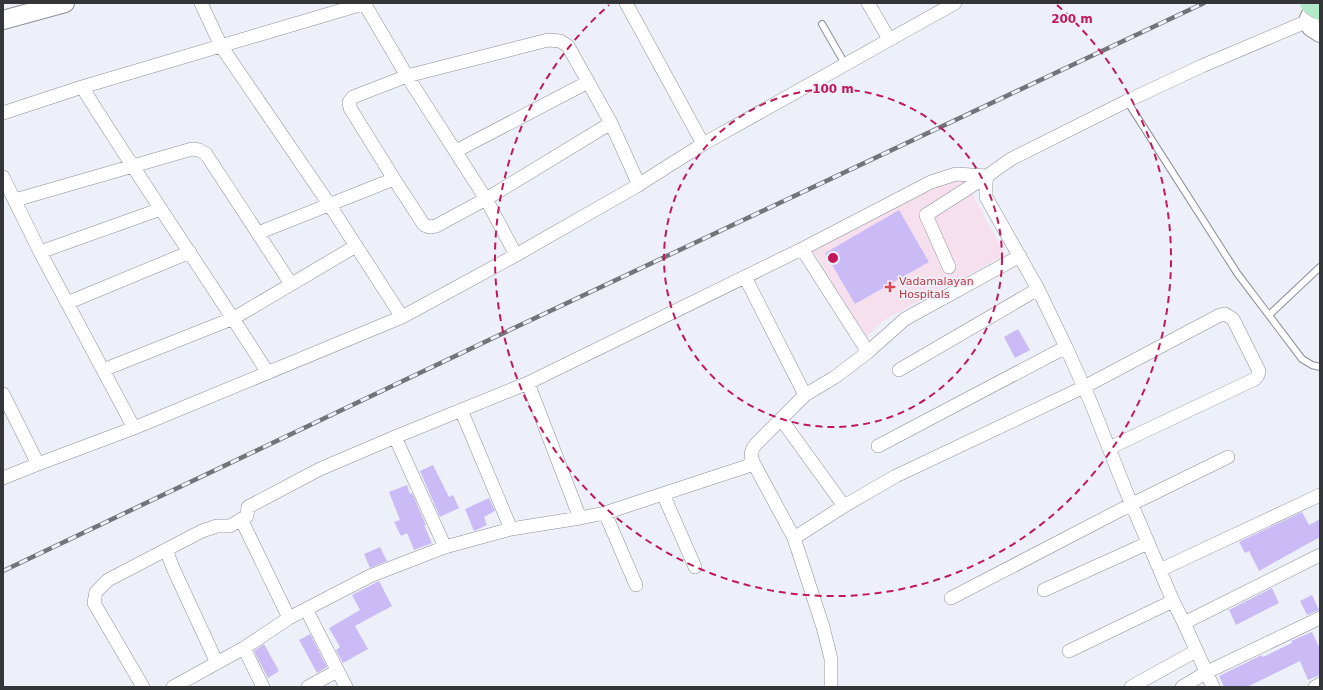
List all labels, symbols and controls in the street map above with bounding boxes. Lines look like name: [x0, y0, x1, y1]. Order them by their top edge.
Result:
text: 200 m: [1051, 12, 1093, 26]
text: 100 m: [812, 82, 854, 96]
centre of rings: [826, 251, 840, 265]
place label: Vadamalayan Hospitals: [899, 275, 974, 301]
marker: Vadamalayan Hospitals: [884, 281, 896, 293]

